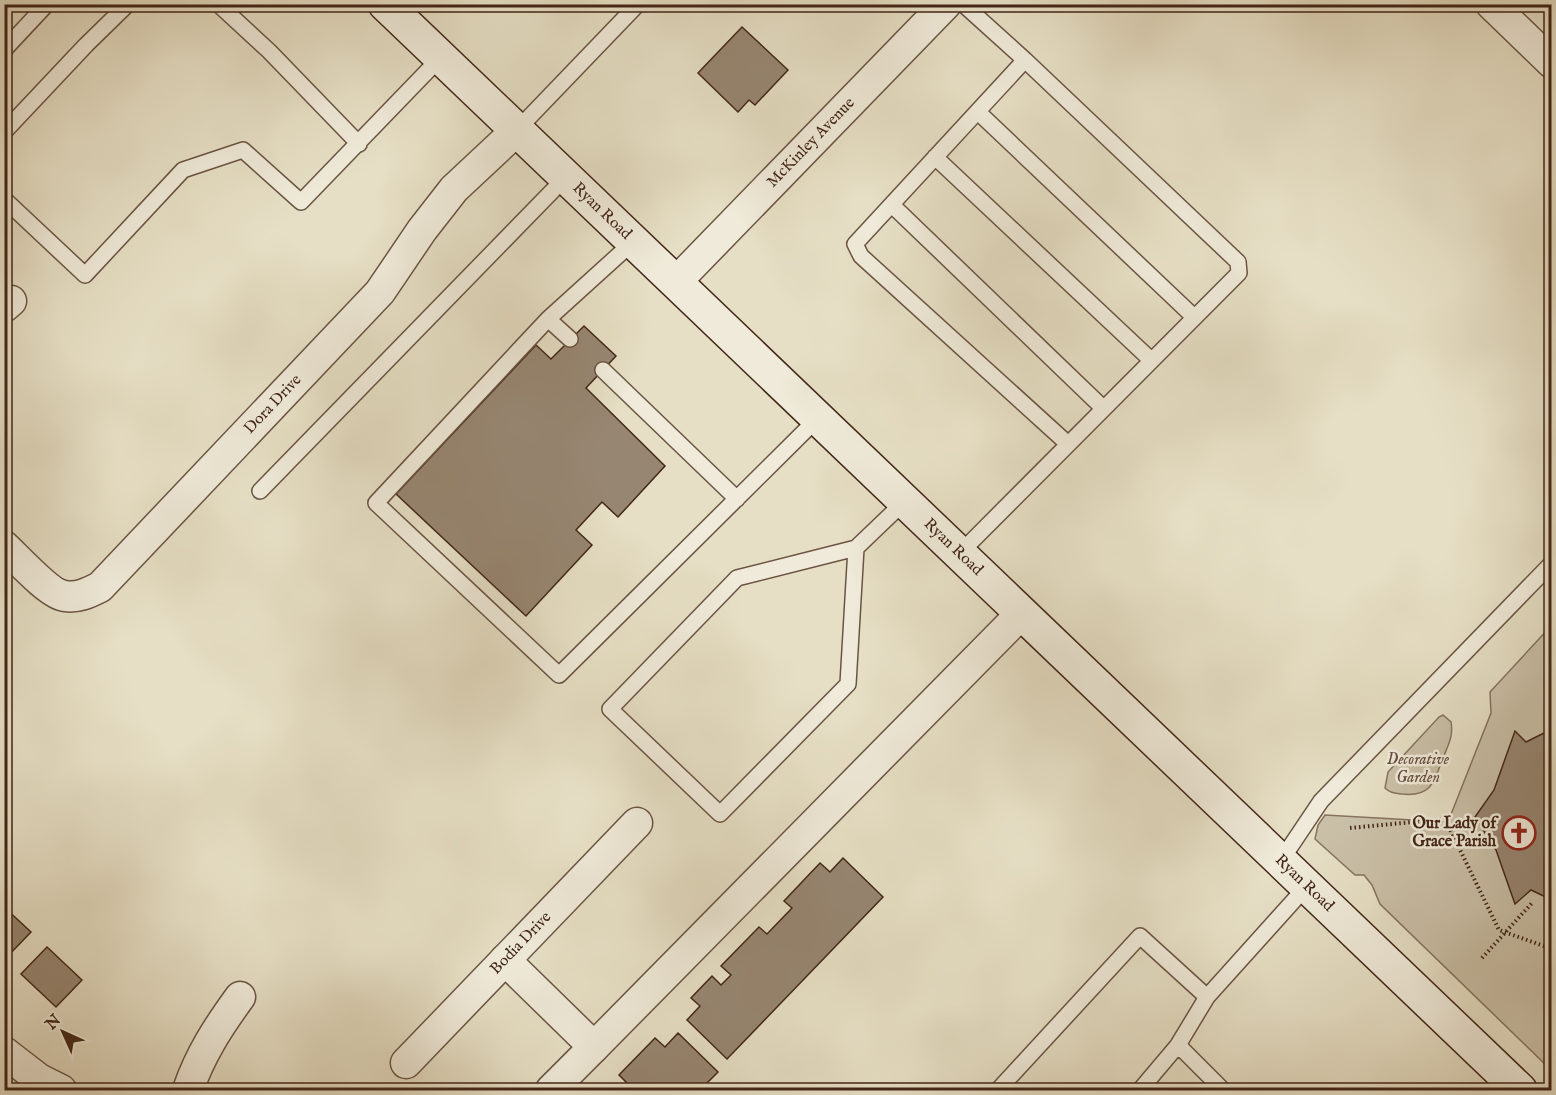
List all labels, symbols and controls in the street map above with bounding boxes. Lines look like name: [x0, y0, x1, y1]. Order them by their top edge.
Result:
street label: McKinley Avenue: [763, 94, 859, 192]
street label: Ryan Road: [568, 178, 636, 245]
street label: Dora Drive: [240, 370, 306, 439]
street label: Ryan Road: [919, 514, 987, 581]
park label: Decorative Garden: [1387, 750, 1450, 788]
place label: Our Lady of Grace Parish: [1412, 814, 1499, 852]
church icon: Our Lady of Grace Parish: [1501, 815, 1537, 851]
street label: Ryan Road: [1270, 850, 1338, 917]
street label: Bodia Drive: [486, 908, 556, 979]
north arrow: [33, 1002, 93, 1062]
text: N: [41, 1011, 66, 1035]

